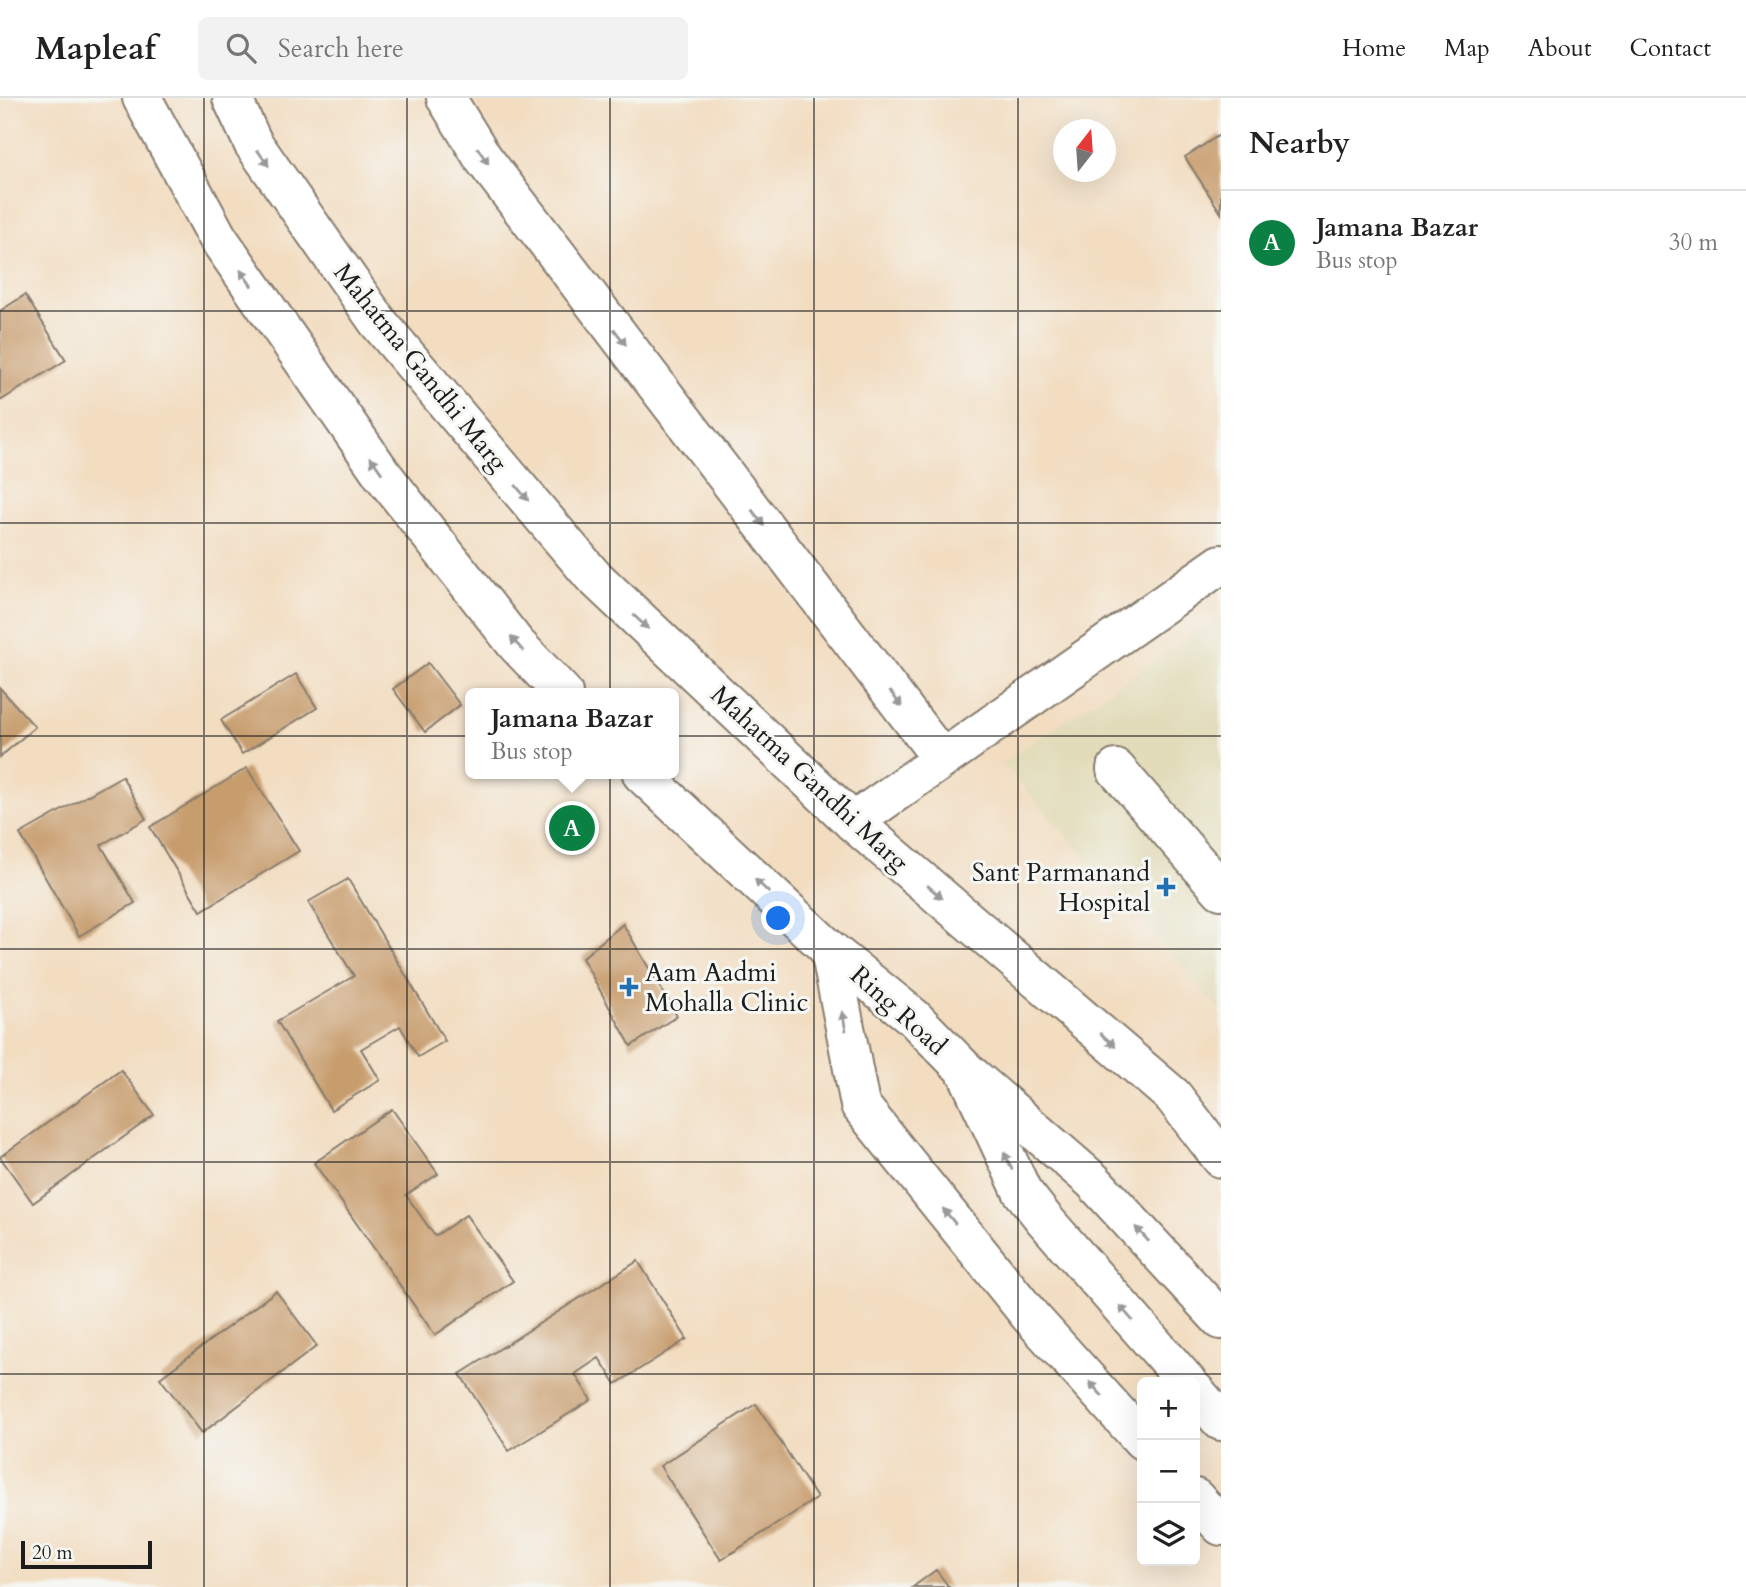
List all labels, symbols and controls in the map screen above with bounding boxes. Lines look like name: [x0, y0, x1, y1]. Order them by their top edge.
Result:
search box: [198, 17, 688, 80]
text: Mapleaf: [35, 26, 156, 71]
icon: search: [222, 29, 260, 67]
text: Search here: [278, 31, 404, 66]
text: Home: [1342, 32, 1406, 65]
text: Map: [1444, 32, 1490, 65]
text: About: [1528, 32, 1592, 65]
text: Contact: [1630, 32, 1711, 65]
north arrow: [1053, 119, 1116, 182]
text: Nearby: [1249, 123, 1350, 164]
one-way arrow: [476, 147, 490, 165]
one-way arrow: [256, 149, 270, 167]
text: Jamana Bazar: [1316, 210, 1478, 245]
text: A: [1263, 227, 1281, 258]
text: 30 m: [1669, 227, 1718, 258]
text: Bus stop: [1316, 245, 1398, 276]
street label: Mahatma Gandhi Marg: [326, 256, 516, 479]
one-way arrow: [239, 269, 253, 287]
one-way arrow: [613, 328, 627, 346]
one-way arrow: [369, 456, 383, 474]
one-way arrow: [514, 484, 529, 501]
one-way arrow: [751, 509, 765, 527]
one-way arrow: [633, 613, 650, 630]
one-way arrow: [509, 635, 525, 653]
street label: Mahatma Gandhi Marg: [703, 677, 916, 880]
popup: [465, 688, 679, 779]
one-way arrow: [888, 690, 902, 708]
text: Jamana Bazar: [491, 701, 653, 736]
text: Bus stop: [491, 736, 573, 767]
pin: A: [549, 802, 595, 854]
place label: Sant Parmanand Hospital: [972, 855, 1150, 920]
marker: Sant Parmanand Hospital: [1156, 877, 1176, 897]
one-way arrow: [754, 879, 771, 895]
one-way arrow: [926, 884, 944, 900]
your location: [761, 901, 795, 935]
place label: Aam Aadmi Mohalla Clinic: [645, 955, 808, 1020]
street label: Ring Road: [843, 958, 955, 1063]
marker: Aam Aadmi Mohalla Clinic: [619, 977, 639, 997]
one-way arrow: [838, 1010, 849, 1032]
one-way arrow: [1099, 1032, 1116, 1047]
one-way arrow: [1003, 1151, 1014, 1171]
one-way arrow: [942, 1207, 957, 1225]
one-way arrow: [1134, 1226, 1150, 1243]
one-way arrow: [1119, 1304, 1134, 1321]
map controls: [1137, 1377, 1200, 1566]
button: +: [1137, 1377, 1200, 1440]
one-way arrow: [1089, 1381, 1105, 1398]
button: −: [1137, 1440, 1200, 1503]
button: layers: [1137, 1503, 1200, 1566]
scale bar: [21, 1538, 152, 1570]
text: 20 m: [32, 1540, 73, 1566]

